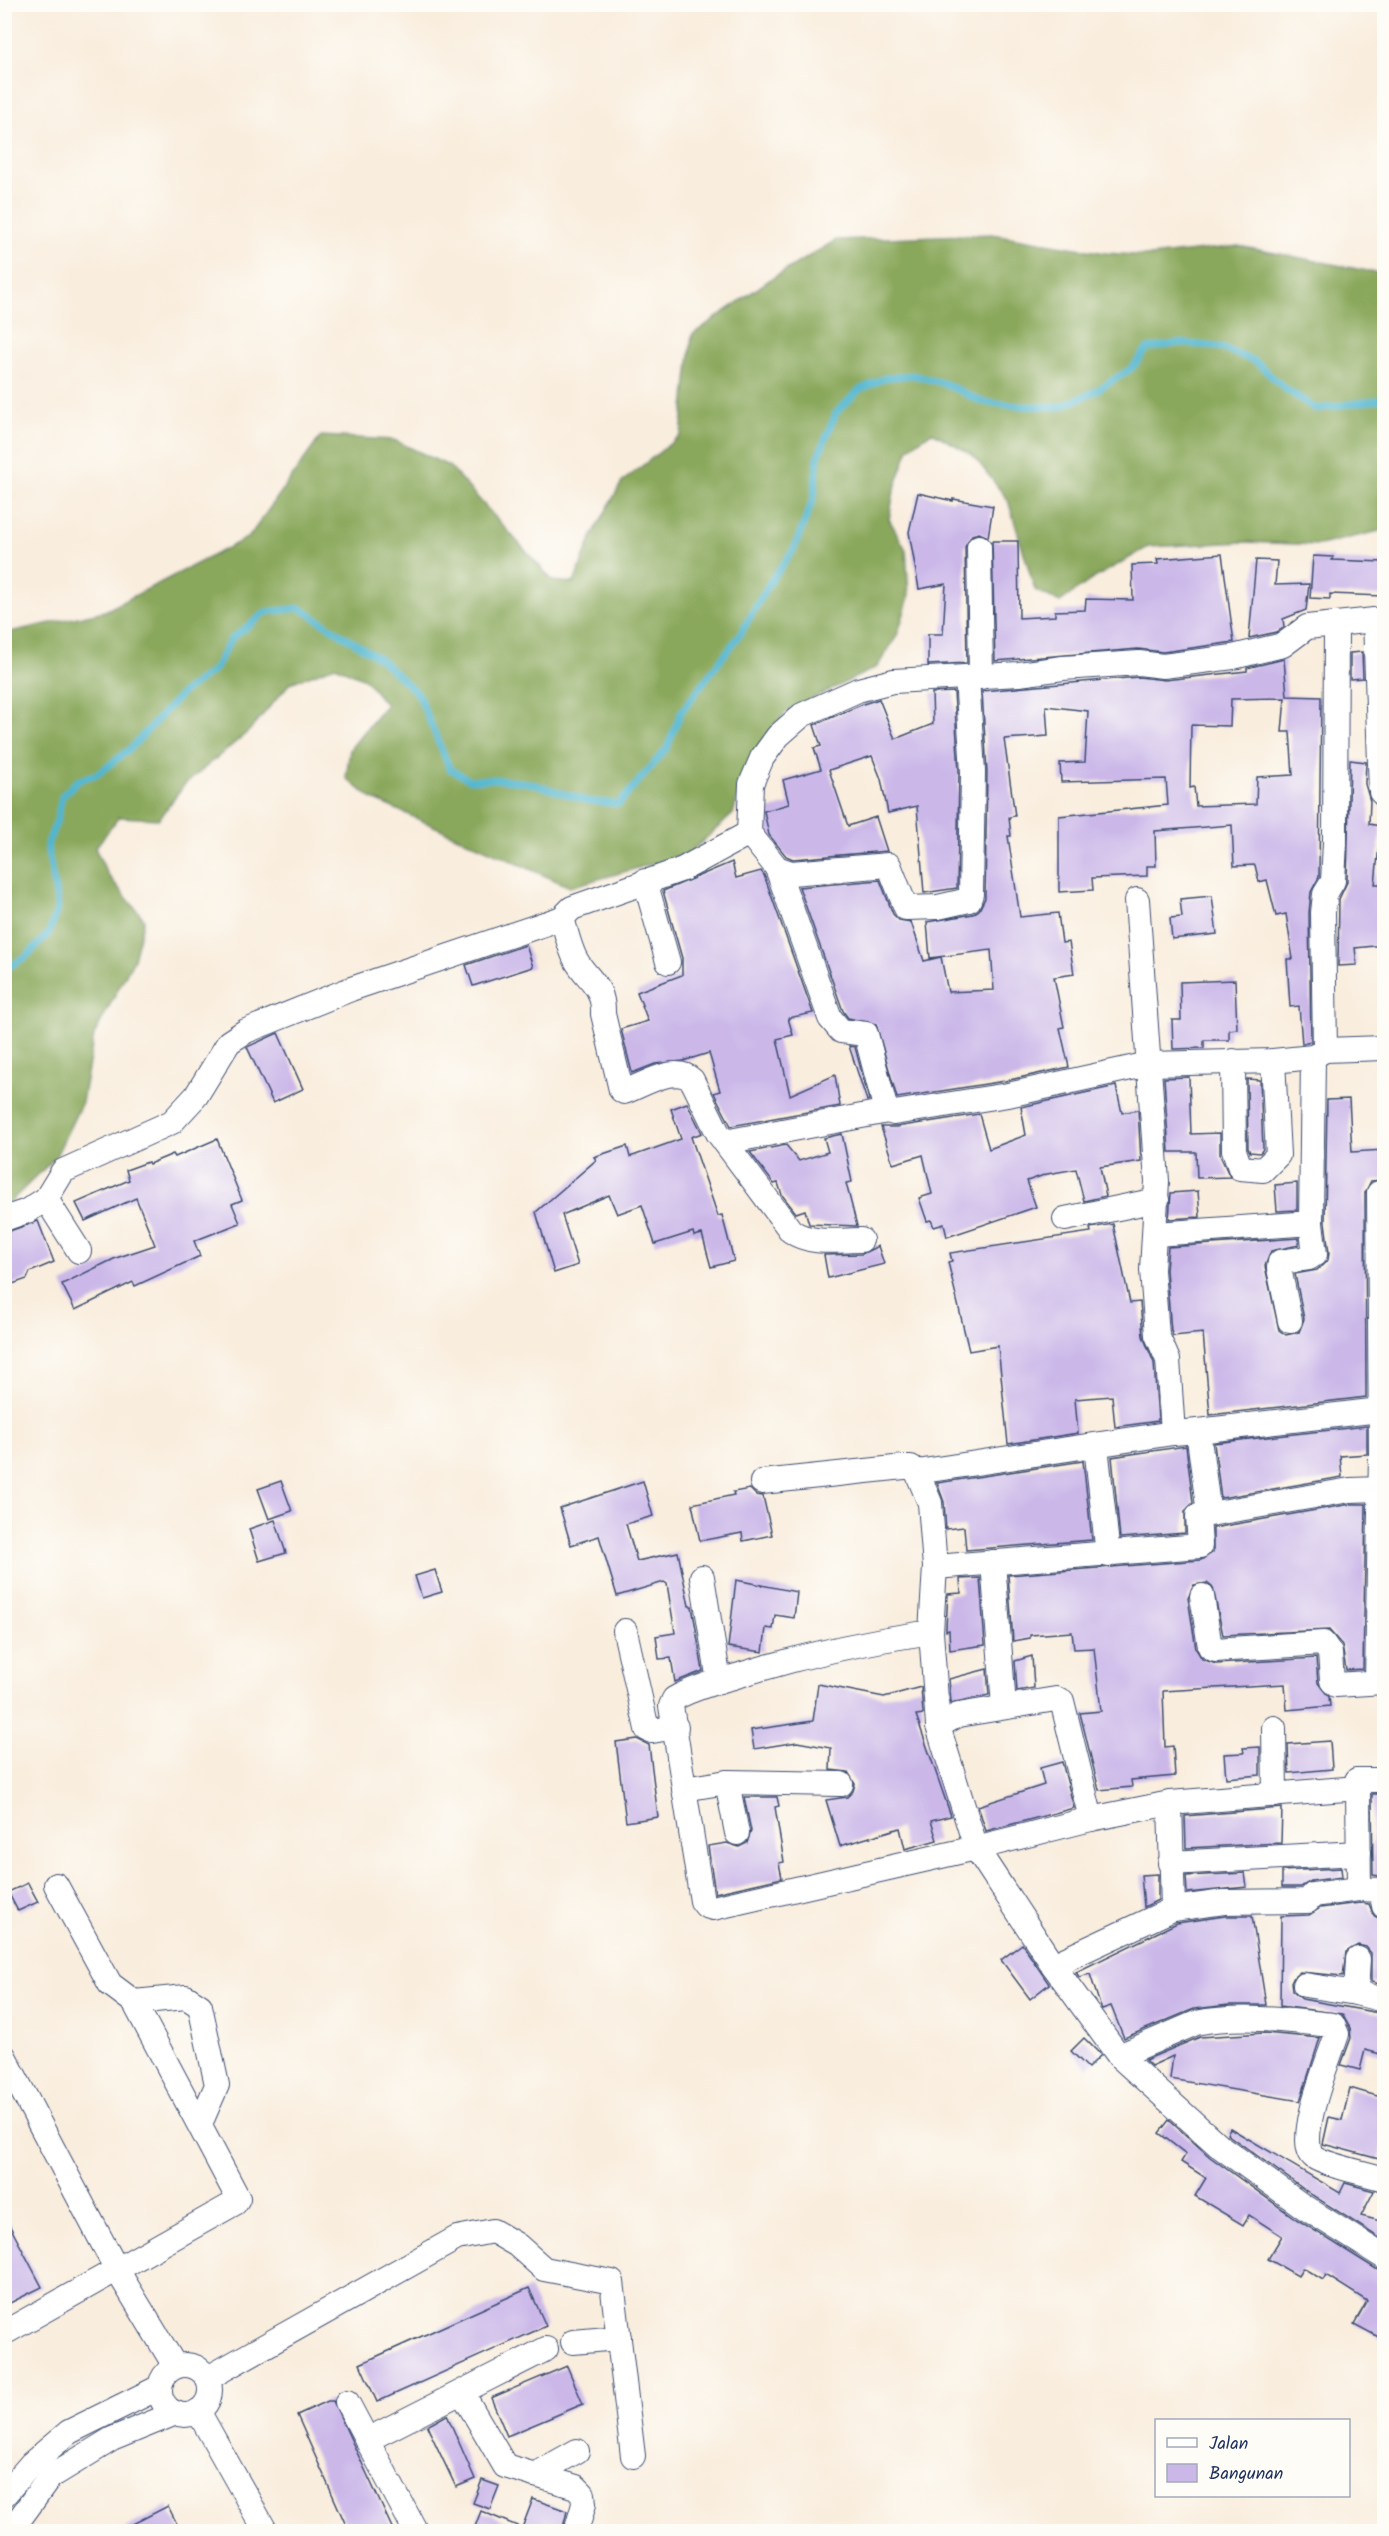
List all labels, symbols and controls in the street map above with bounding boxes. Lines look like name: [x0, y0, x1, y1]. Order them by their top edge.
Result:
legend: [1155, 2419, 1350, 2497]
text: Jalan: [1209, 2430, 1248, 2459]
text: Bangunan: [1209, 2460, 1283, 2489]

